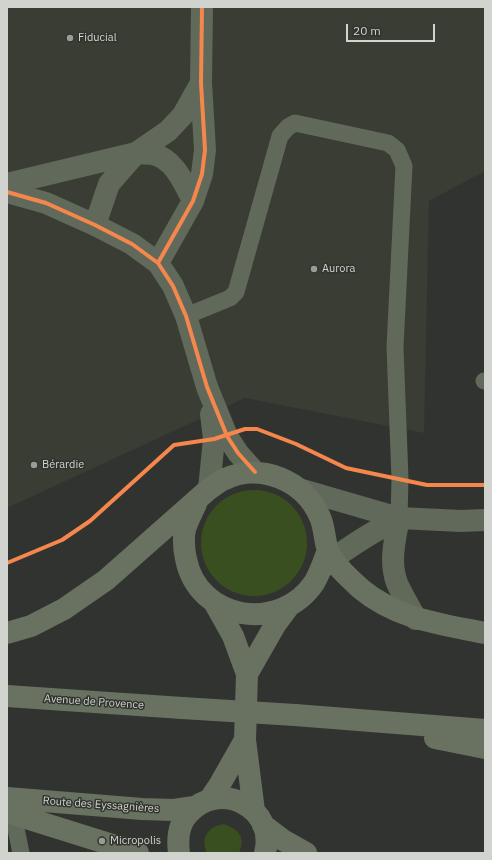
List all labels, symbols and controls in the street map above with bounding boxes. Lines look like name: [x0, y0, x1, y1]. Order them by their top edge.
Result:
scale bar: [348, 16, 437, 42]
text: 20 m: [353, 23, 381, 38]
place label: Fiducial: [78, 31, 117, 45]
marker: Fiducial: [65, 33, 75, 43]
place label: Aurora: [322, 262, 355, 276]
marker: Aurora: [309, 264, 319, 274]
place label: Bérardie: [42, 458, 84, 472]
marker: Bérardie: [29, 460, 39, 470]
street label: Avenue de Provence: [44, 692, 144, 712]
street label: Route des Eyssagnières: [42, 794, 160, 816]
place label: Micropolis: [110, 834, 161, 848]
marker: Micropolis: [97, 836, 107, 846]

